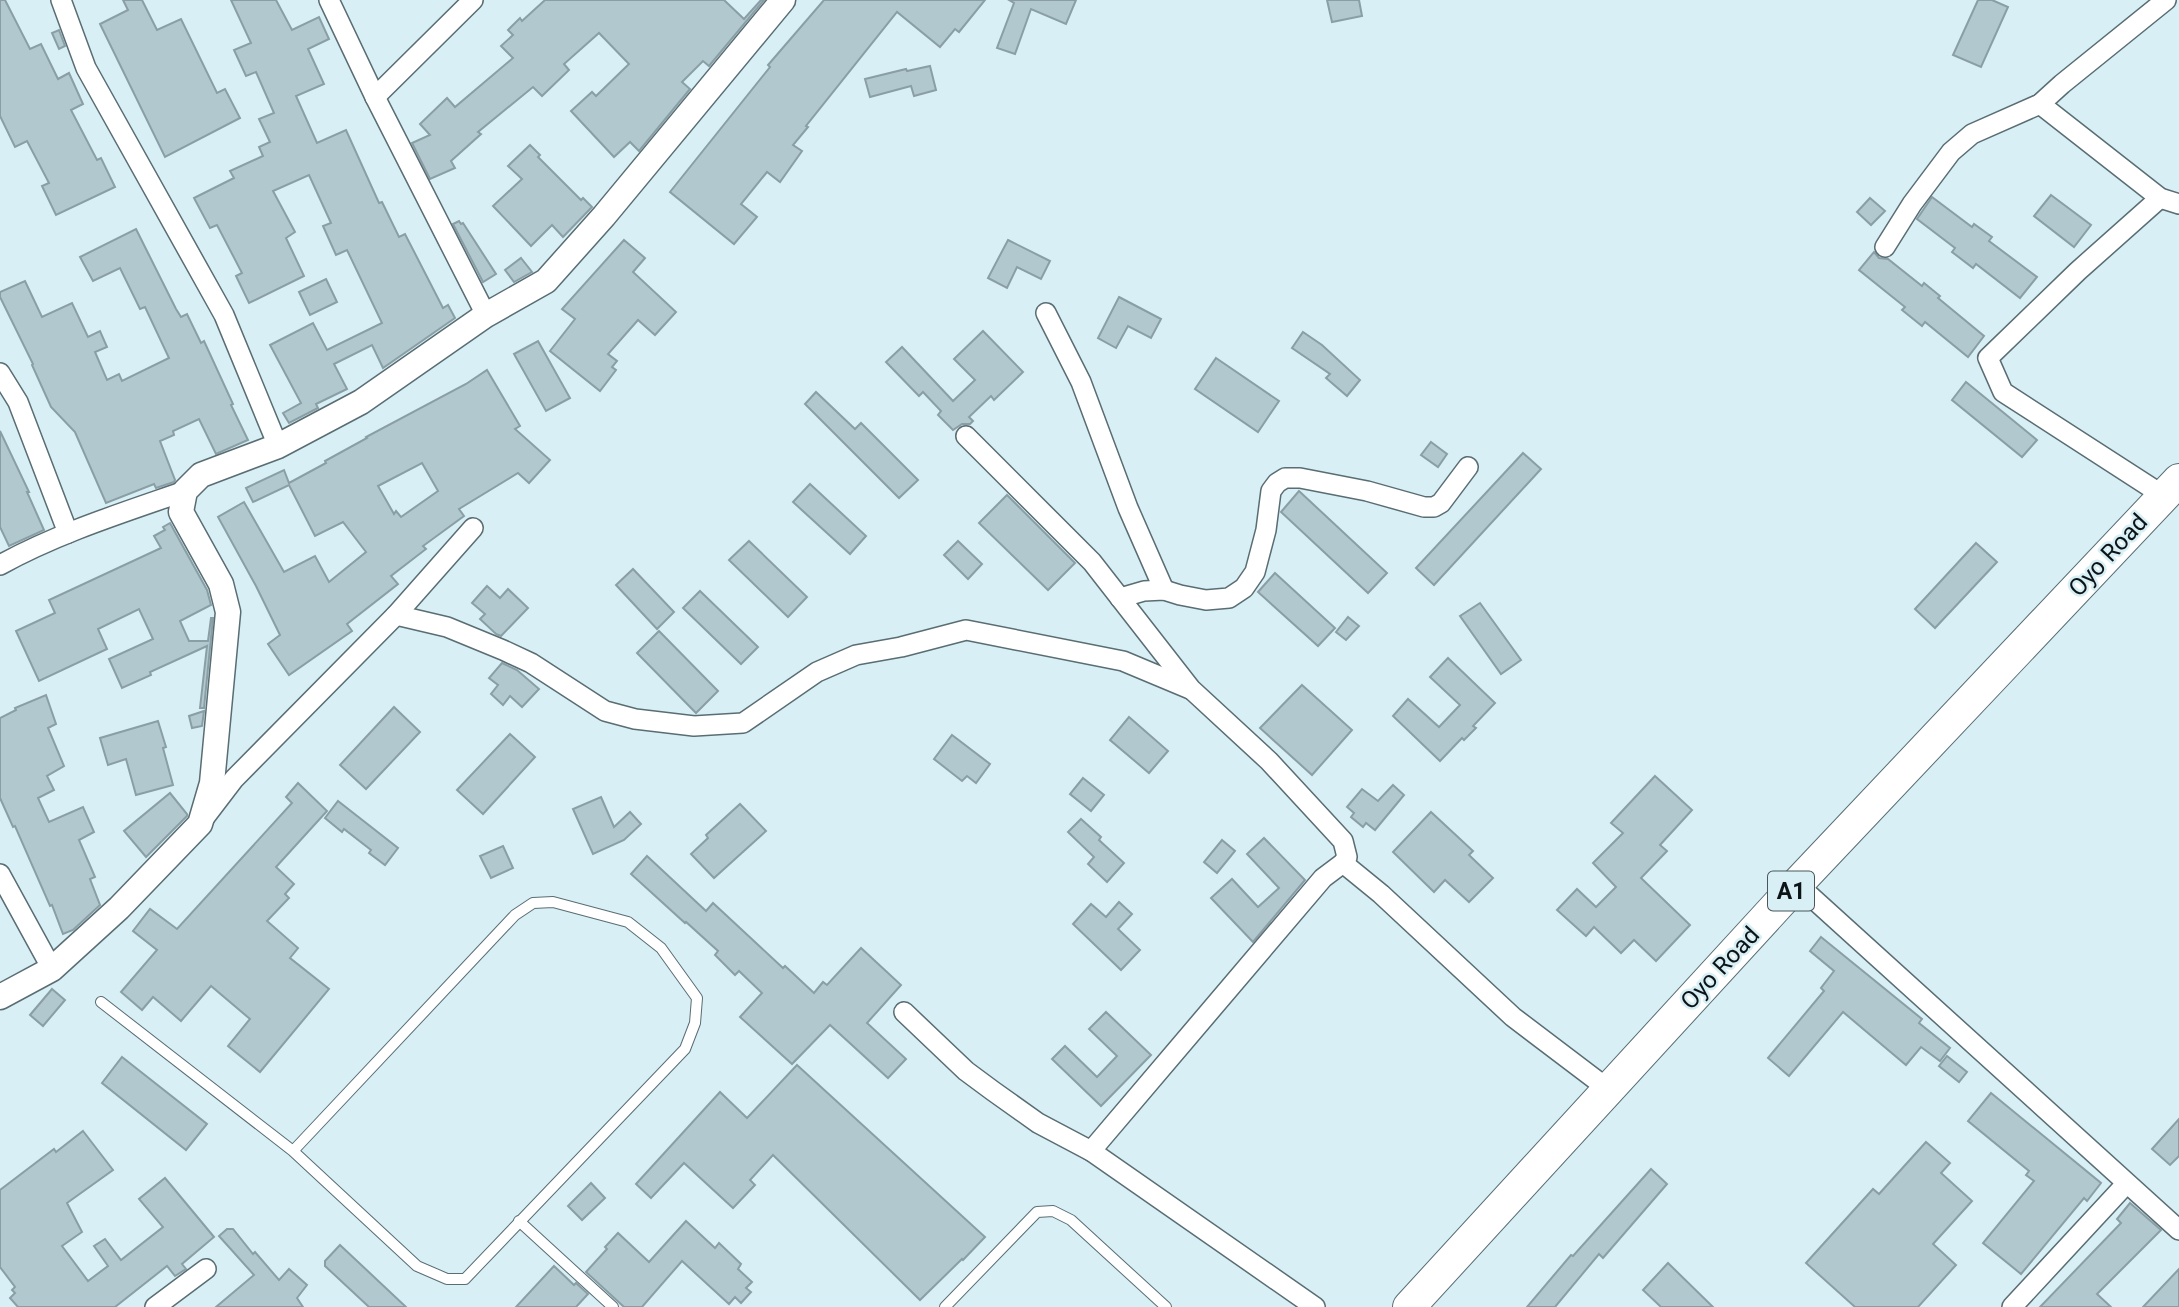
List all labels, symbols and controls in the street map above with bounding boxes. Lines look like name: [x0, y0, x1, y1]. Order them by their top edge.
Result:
street label: Oyo Road: [2063, 508, 2153, 602]
road number: A1: [1768, 872, 1814, 911]
street label: Oyo Road: [1675, 921, 1765, 1015]

